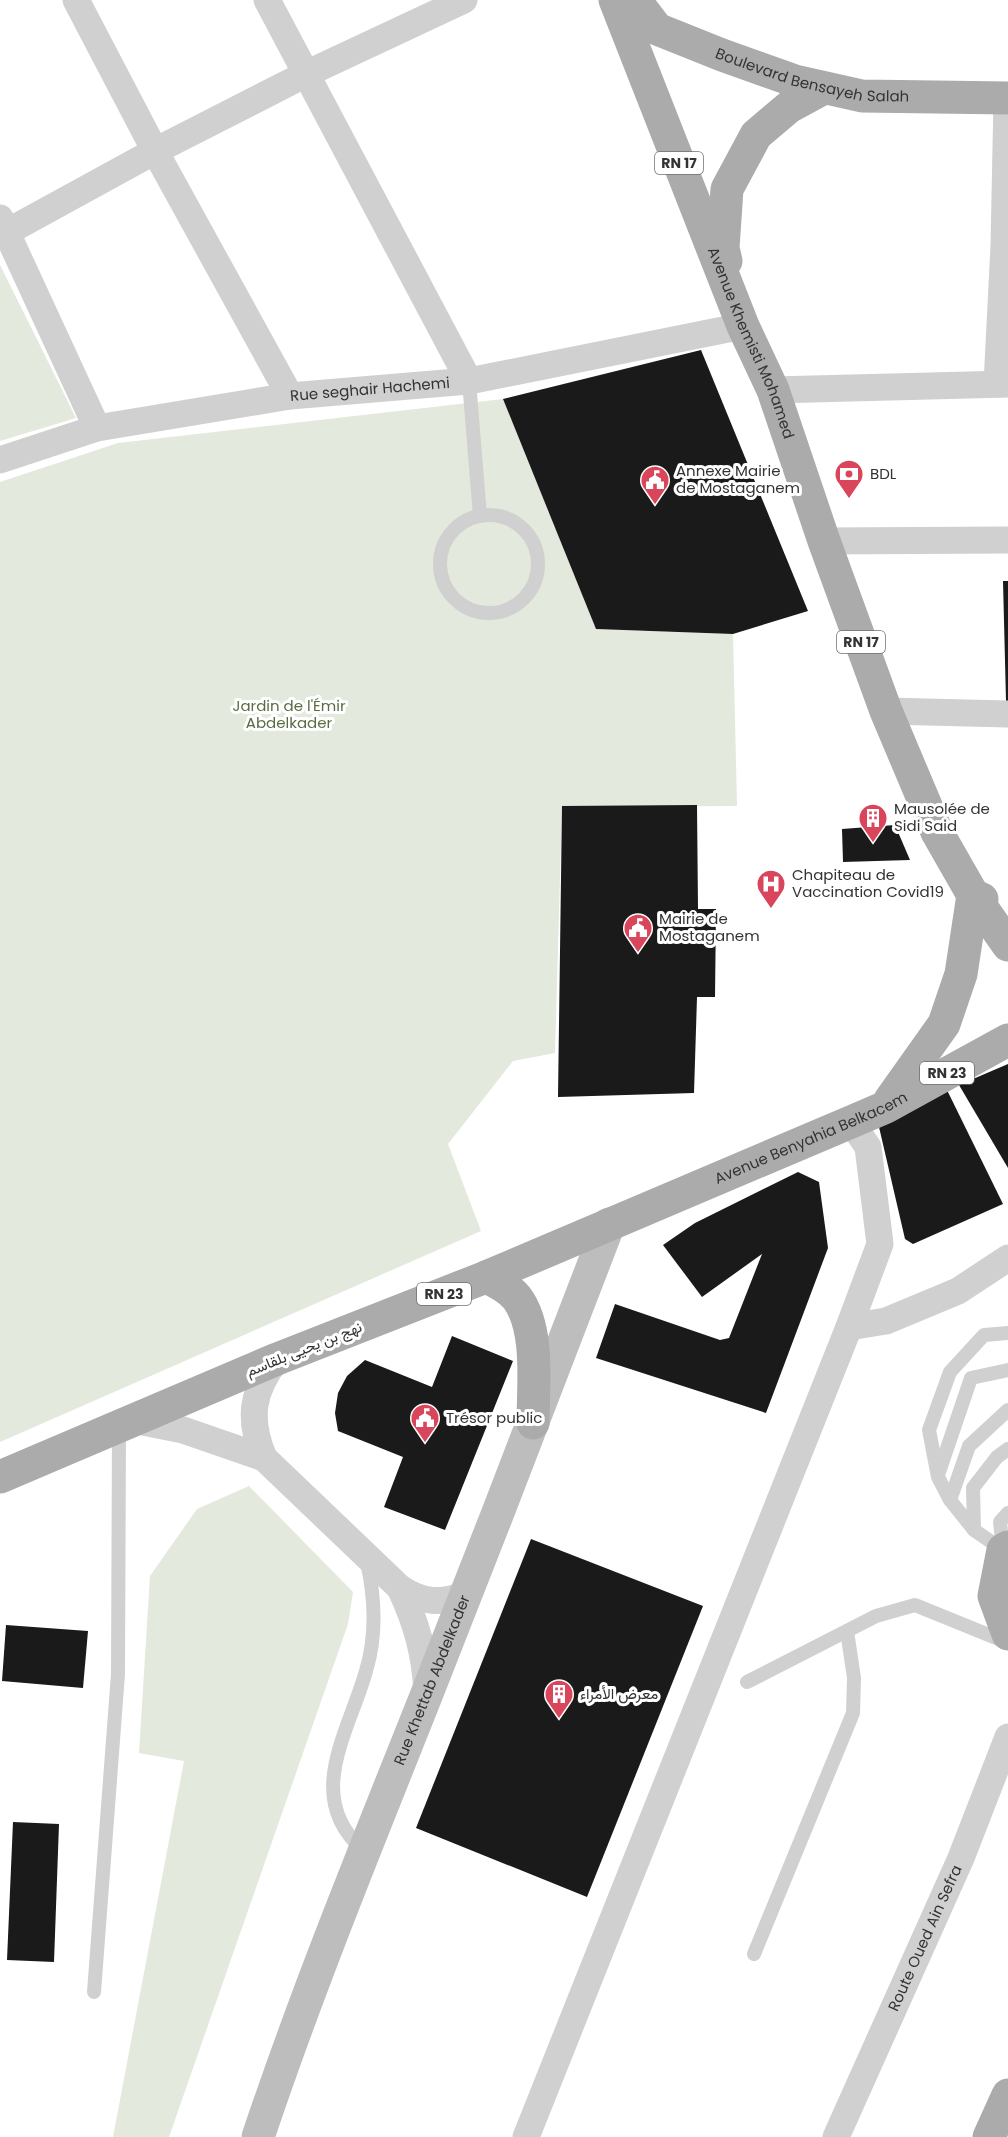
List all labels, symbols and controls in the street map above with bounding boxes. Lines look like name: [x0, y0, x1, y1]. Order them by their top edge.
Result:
street label: Boulevard Bensayeh Salah: [712, 42, 909, 107]
road number: RN 17: [655, 152, 703, 174]
street label: Avenue Khemisti Mohamed: [703, 244, 800, 441]
street label: Rue seghair Hachemi: [289, 372, 451, 406]
bank icon: BDL: [833, 458, 865, 500]
place label: Annexe Mairie de Mostaganem: [676, 460, 800, 498]
place label: BDL: [870, 463, 897, 484]
public building icon: Annexe Mairie de Mostaganem: [639, 464, 671, 506]
road number: RN 17: [837, 631, 885, 653]
park label: Jardin de l'Émir Abdelkader: [232, 695, 346, 733]
place label: Mausolée de Sidi Said: [894, 798, 990, 836]
building icon: Mausolée de Sidi Said: [857, 802, 889, 844]
place label: Chapiteau de Vaccination Covid19: [792, 864, 944, 902]
hospital icon: Chapiteau de Vaccination Covid19: [755, 868, 787, 910]
place label: Mairie de Mostaganem: [659, 908, 760, 946]
public building icon: Mairie de Mostaganem: [622, 912, 654, 954]
road number: RN 23: [920, 1062, 974, 1084]
street label: Avenue Benyahia Belkacem: [711, 1086, 911, 1189]
road number: RN 23: [417, 1283, 471, 1305]
street label: نهج بن يحيى بلقاسم: [243, 1316, 365, 1382]
public building icon: Trésor public: [409, 1402, 441, 1444]
place label: Trésor public: [446, 1407, 542, 1428]
street label: Rue Khettab Abdelkader: [388, 1591, 475, 1768]
building icon: معرض الأمراء: [543, 1678, 575, 1720]
place label: معرض الأمراء: [580, 1683, 658, 1704]
street label: Route Oued Ain Sefra: [883, 1861, 967, 2014]

